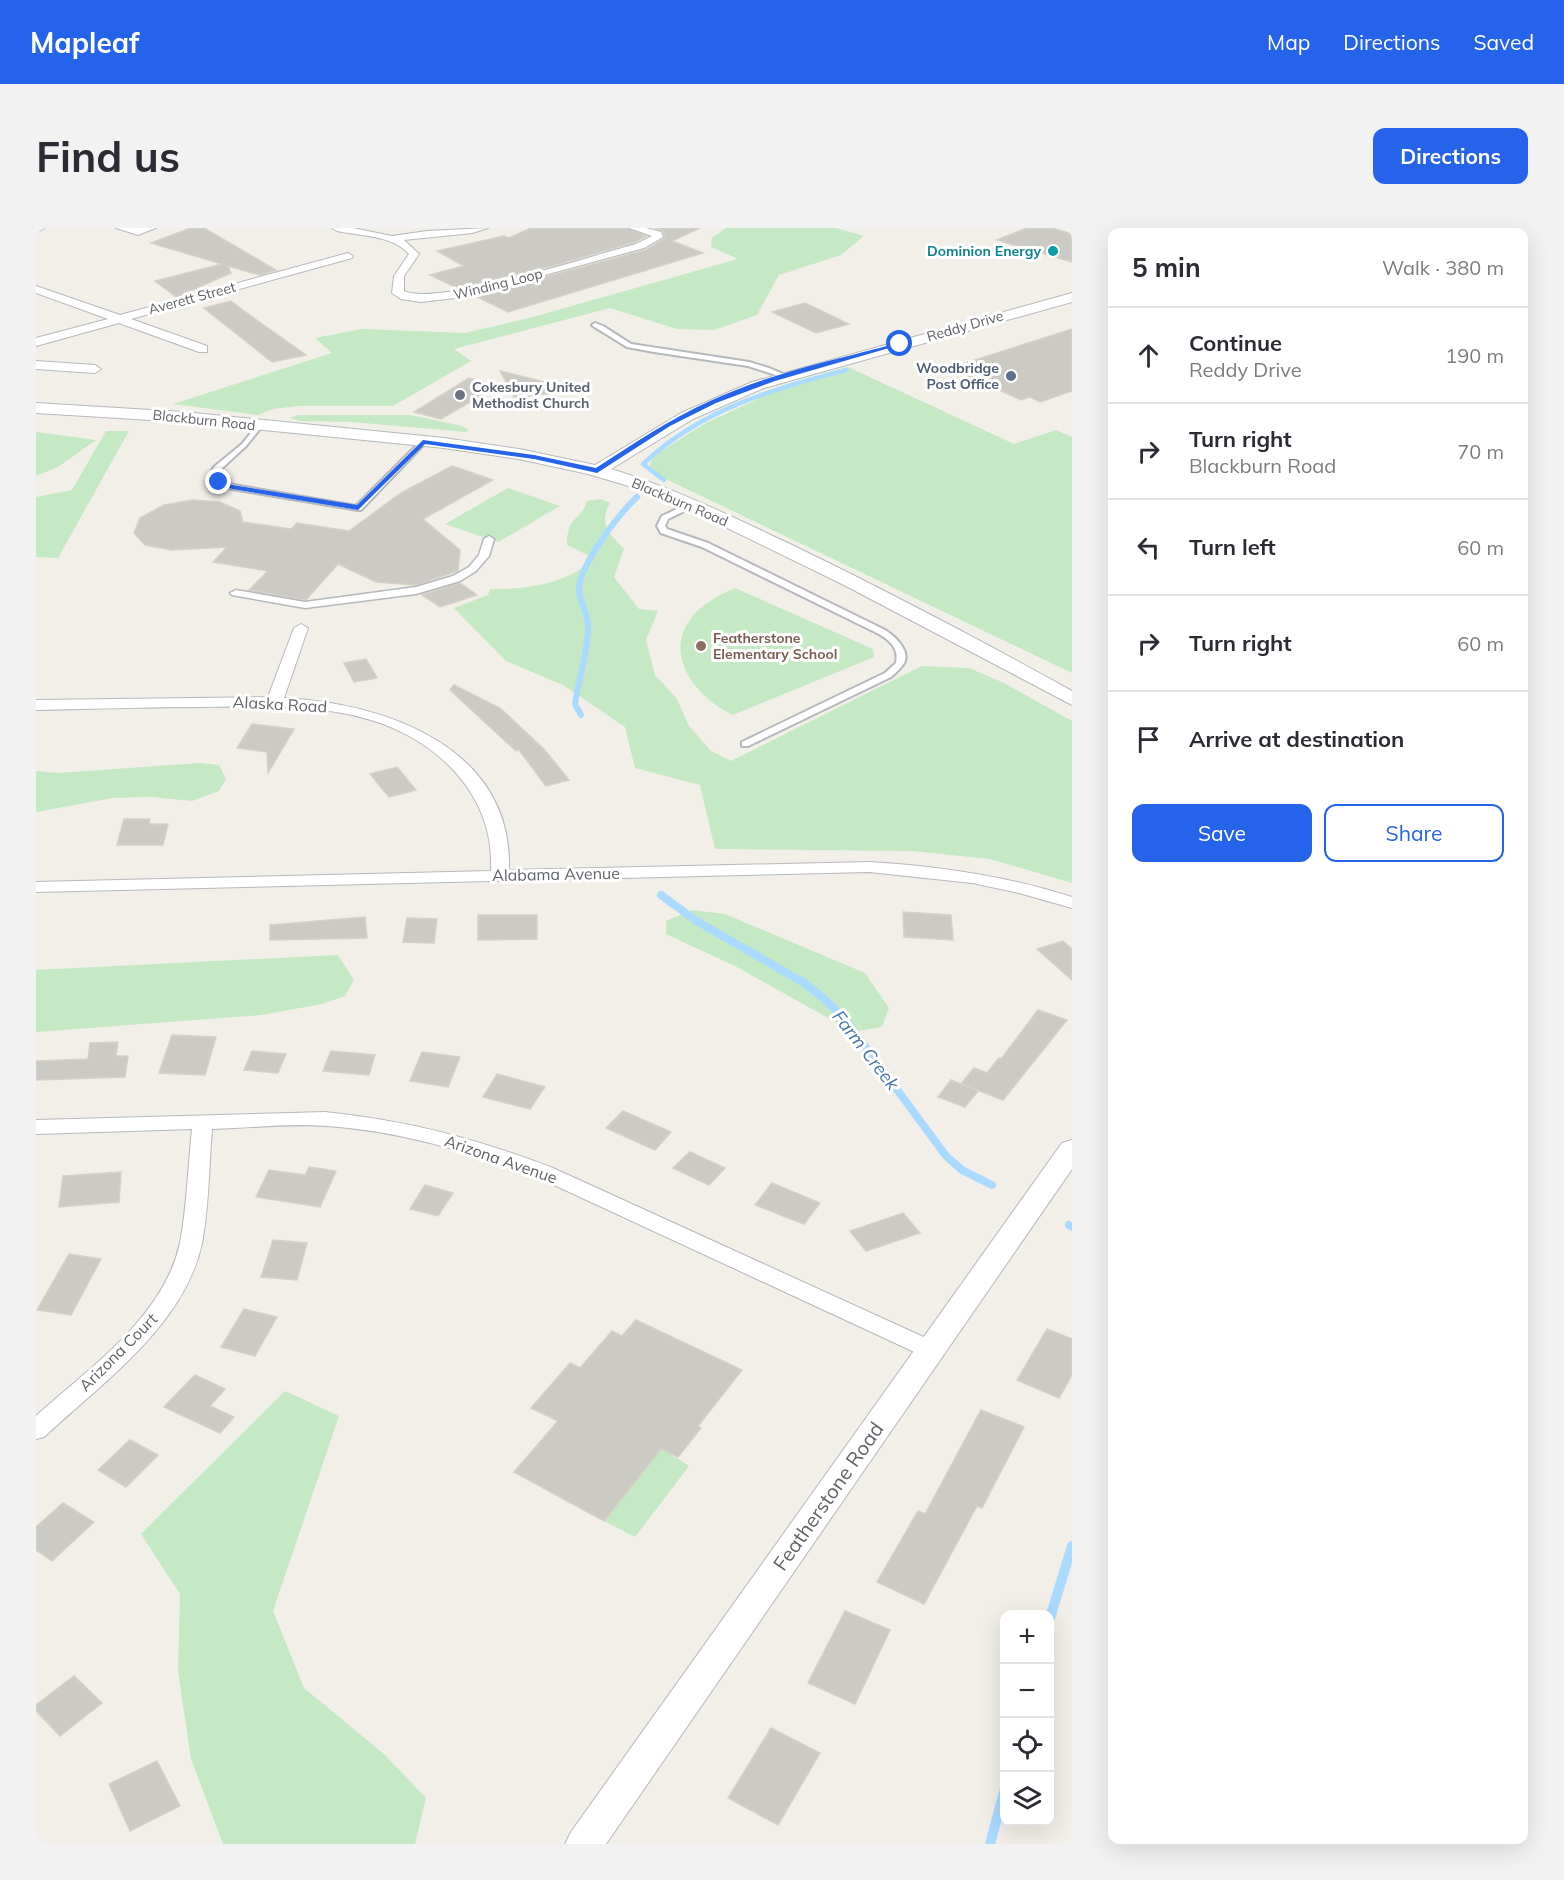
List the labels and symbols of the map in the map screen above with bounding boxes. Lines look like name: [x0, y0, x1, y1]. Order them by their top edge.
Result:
place label: Dominion Energy: [927, 242, 1041, 260]
marker: Dominion Energy: [1046, 244, 1060, 258]
street label: Winding Loop: [452, 264, 544, 304]
street label: Averett Street: [146, 278, 238, 318]
street label: Reddy Drive: [925, 306, 1005, 346]
route start: [886, 330, 912, 356]
place label: Woodbridge Post Office: [916, 359, 999, 393]
marker: Woodbridge Post Office: [1004, 369, 1018, 383]
place label: Cokesbury United Methodist Church: [472, 378, 590, 412]
marker: Cokesbury United Methodist Church: [453, 388, 467, 402]
street label: Blackburn Road: [152, 406, 256, 434]
route end: [205, 468, 231, 494]
street label: Blackburn Road: [629, 474, 731, 530]
place label: Featherstone Elementary School: [713, 629, 837, 663]
marker: Featherstone Elementary School: [694, 639, 708, 653]
street label: Alaska Road: [232, 692, 328, 716]
street label: Alabama Avenue: [492, 863, 620, 885]
water label: Farm Creek: [828, 1005, 905, 1095]
street label: Arizona Avenue: [442, 1130, 560, 1188]
street label: Arizona Court: [75, 1308, 162, 1395]
street label: Featherstone Road: [767, 1417, 889, 1575]

